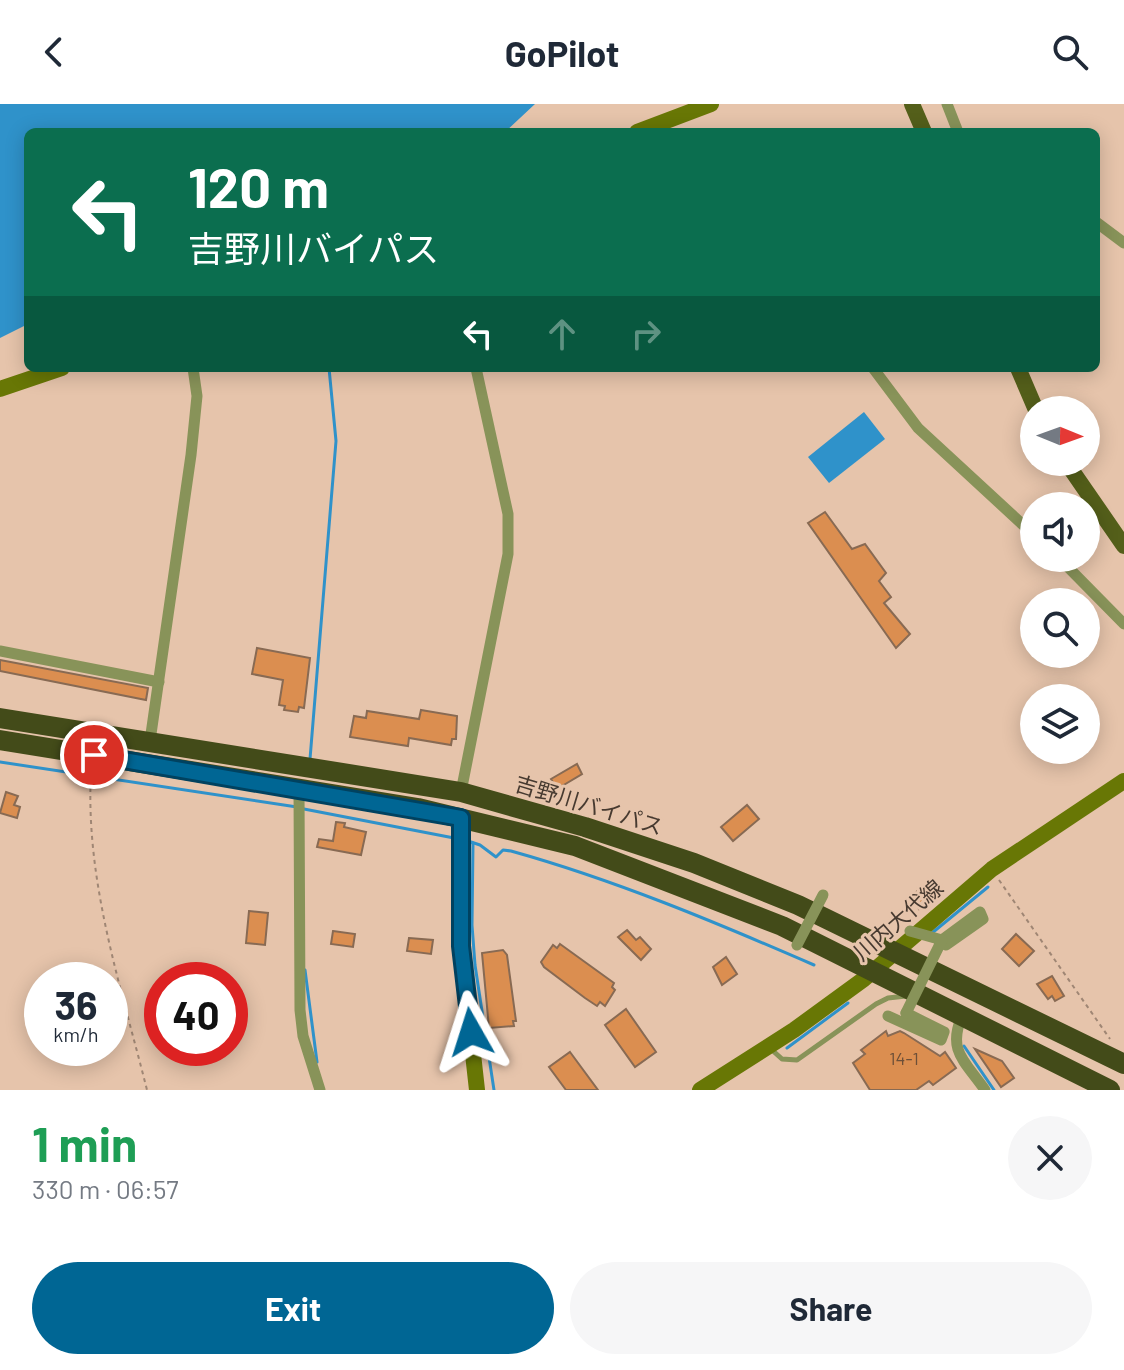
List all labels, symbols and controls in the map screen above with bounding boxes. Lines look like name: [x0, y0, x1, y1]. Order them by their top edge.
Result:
icon: back: [32, 30, 76, 74]
icon: search: [1048, 30, 1092, 74]
text: GoPilot: [505, 31, 619, 74]
text: 120 m: [188, 152, 329, 219]
icon: left: [56, 160, 160, 264]
text: 吉野川バイパス: [188, 226, 439, 269]
icon: left: [456, 312, 500, 356]
icon: ahead: [540, 312, 584, 356]
icon: right: [624, 312, 668, 356]
north arrow: [1020, 396, 1100, 476]
map controls: [1020, 396, 1100, 764]
button: sound: [1020, 492, 1100, 572]
button: search: [1020, 588, 1100, 668]
button: layers: [1020, 684, 1100, 764]
pin: [60, 721, 128, 789]
icon: arrive: [72, 733, 116, 777]
street label: 吉野川バイパス: [512, 769, 667, 839]
street label: 川内大代線: [847, 873, 947, 965]
speed limit sign: 40: [144, 962, 248, 1066]
text: 36: [54, 980, 98, 1028]
position arrow: [429, 990, 513, 1074]
text: km/h: [53, 1022, 99, 1046]
house number: 14-1: [889, 1047, 919, 1069]
text: 1 min: [32, 1114, 137, 1172]
button: close: [1008, 1116, 1092, 1200]
text: 330 m · 06:57: [32, 1173, 179, 1204]
button: Exit: [32, 1262, 554, 1354]
button: Share: [570, 1262, 1092, 1354]

